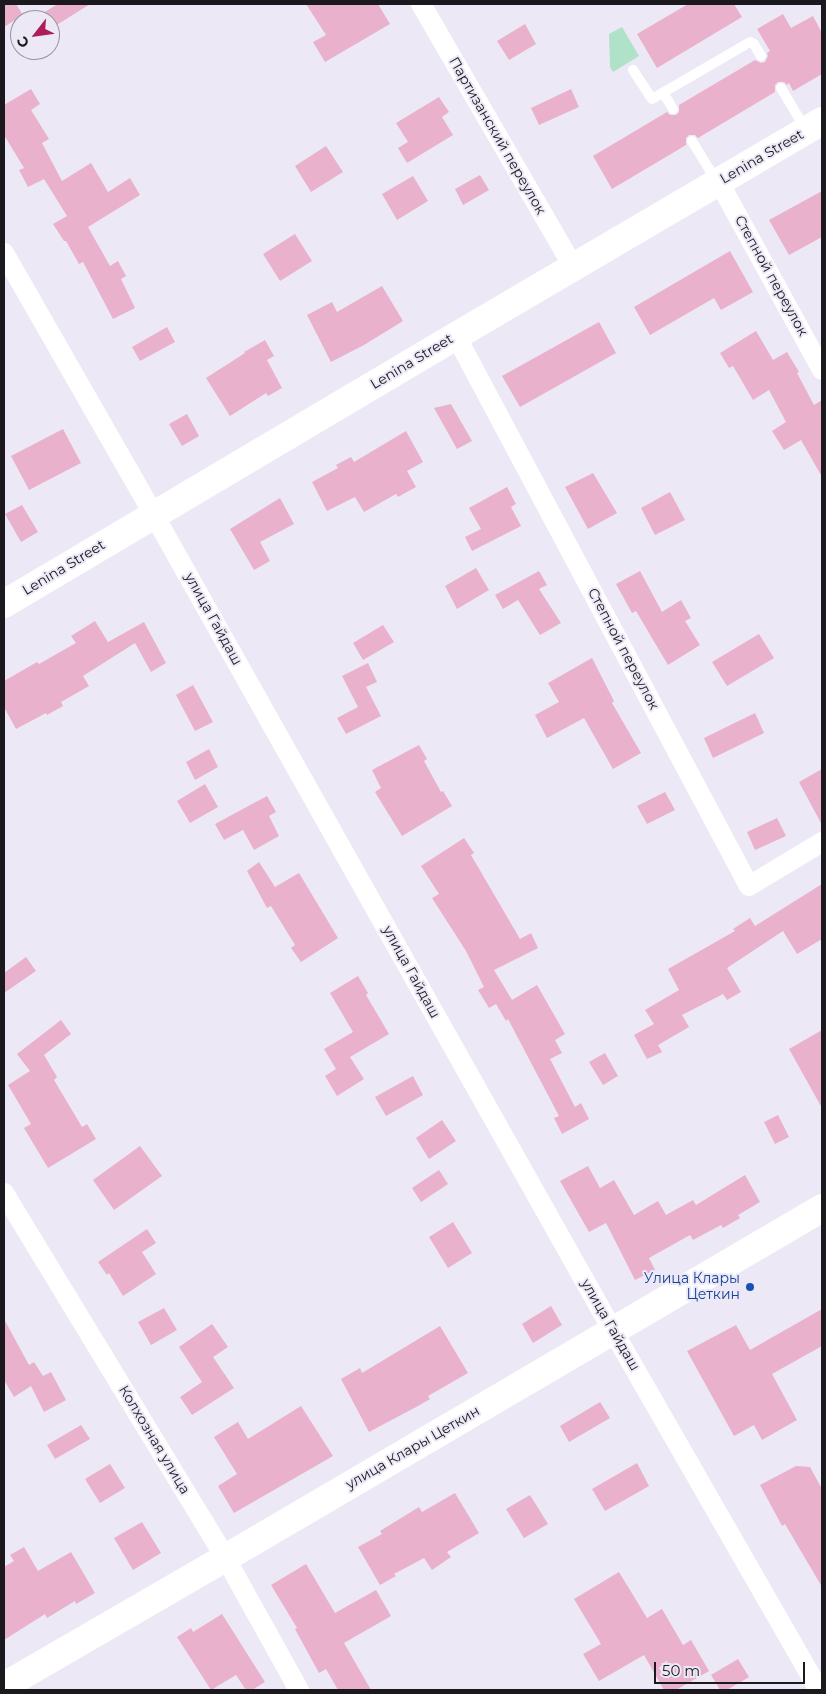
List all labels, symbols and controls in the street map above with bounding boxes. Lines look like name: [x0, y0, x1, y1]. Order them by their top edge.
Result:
north arrow: [10, 10, 60, 60]
text: С: [13, 33, 33, 51]
street label: Партизанский переулок: [445, 54, 549, 218]
street label: Lenina Street: [717, 126, 807, 188]
street label: Степной переулок: [731, 213, 811, 339]
street label: Lenina Street: [368, 331, 456, 393]
street label: Lenina Street: [20, 537, 108, 599]
street label: улица Гайдаш: [181, 570, 245, 668]
street label: Степной переулок: [584, 585, 662, 713]
street label: улица Гайдаш: [379, 923, 443, 1021]
place label: Улица Клары Цеткин: [644, 1271, 740, 1304]
street label: улица Гайдаш: [577, 1276, 643, 1374]
marker: Улица Клары Цеткин: [744, 1281, 756, 1293]
street label: Колхозная улица: [115, 1382, 193, 1498]
street label: улица Клары Цеткин: [343, 1403, 483, 1493]
scale bar: [656, 1652, 807, 1684]
text: 50 m: [662, 1661, 700, 1680]

